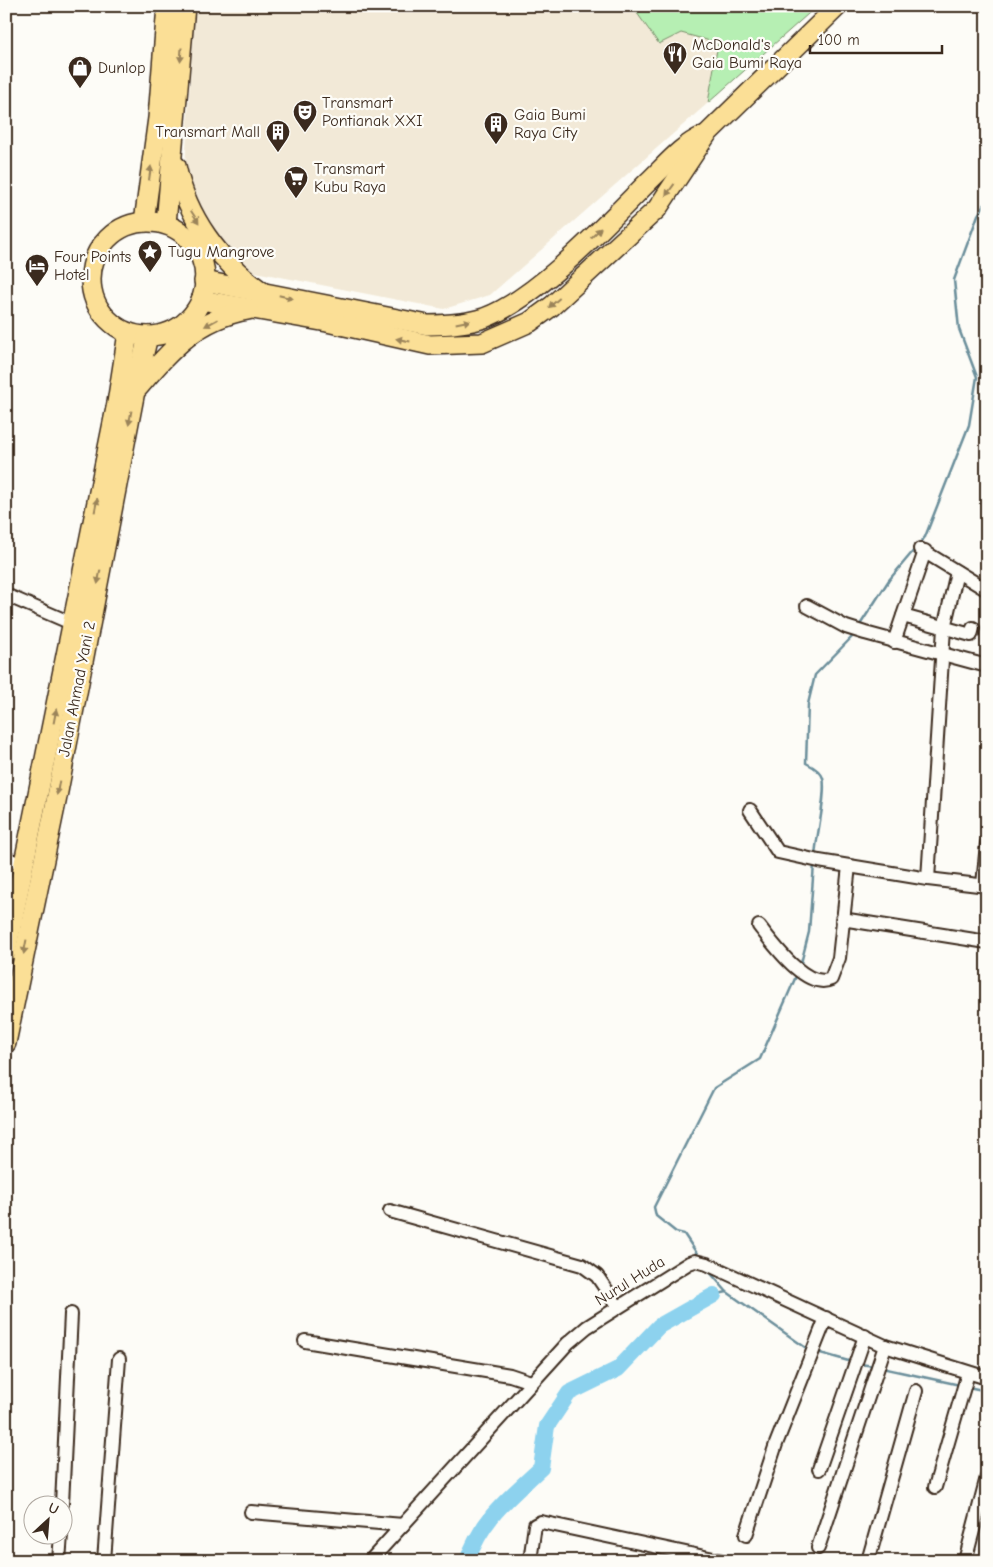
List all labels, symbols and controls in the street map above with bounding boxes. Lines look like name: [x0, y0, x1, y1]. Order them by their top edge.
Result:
scale bar: [810, 22, 943, 54]
text: 100 m: [818, 31, 860, 49]
place label: McDonald's Gaia Bumi Raya: [692, 36, 802, 72]
restaurant icon: McDonald's Gaia Bumi Raya: [662, 41, 688, 75]
one-way arrow: [177, 47, 185, 63]
shop icon: Dunlop: [67, 55, 93, 89]
place label: Dunlop: [98, 59, 146, 77]
place label: Transmart Pontianak XXI: [322, 94, 422, 130]
theatre icon: Transmart Pontianak XXI: [292, 99, 318, 133]
place label: Gaia Bumi Raya City: [514, 106, 586, 142]
building icon: Gaia Bumi Raya City: [483, 111, 509, 145]
building icon: Transmart Mall: [265, 119, 291, 153]
place label: Transmart Mall: [155, 123, 260, 141]
place label: Transmart Kubu Raya: [314, 160, 386, 196]
one-way arrow: [147, 165, 155, 181]
supermarket icon: Transmart Kubu Raya: [283, 165, 309, 199]
one-way arrow: [665, 184, 675, 197]
one-way arrow: [190, 211, 199, 224]
one-way arrow: [590, 227, 602, 239]
place icon: Tugu Mangrove: [137, 239, 163, 273]
place label: Tugu Mangrove: [168, 243, 274, 261]
place label: Four Points Hotel: [54, 248, 131, 284]
hotel icon: Four Points Hotel: [24, 253, 50, 287]
one-way arrow: [279, 293, 294, 301]
one-way arrow: [548, 297, 560, 309]
one-way arrow: [204, 318, 217, 327]
one-way arrow: [456, 318, 471, 326]
one-way arrow: [394, 336, 410, 344]
one-way arrow: [126, 410, 134, 425]
one-way arrow: [92, 496, 100, 512]
one-way arrow: [95, 570, 103, 586]
street label: Jalan Ahmad Yani 2: [55, 620, 99, 758]
one-way arrow: [51, 707, 59, 723]
one-way arrow: [54, 781, 62, 797]
one-way arrow: [21, 940, 29, 955]
street label: Nurul Huda: [592, 1253, 668, 1309]
north arrow: [22, 1494, 72, 1544]
text: U: [46, 1499, 61, 1518]

